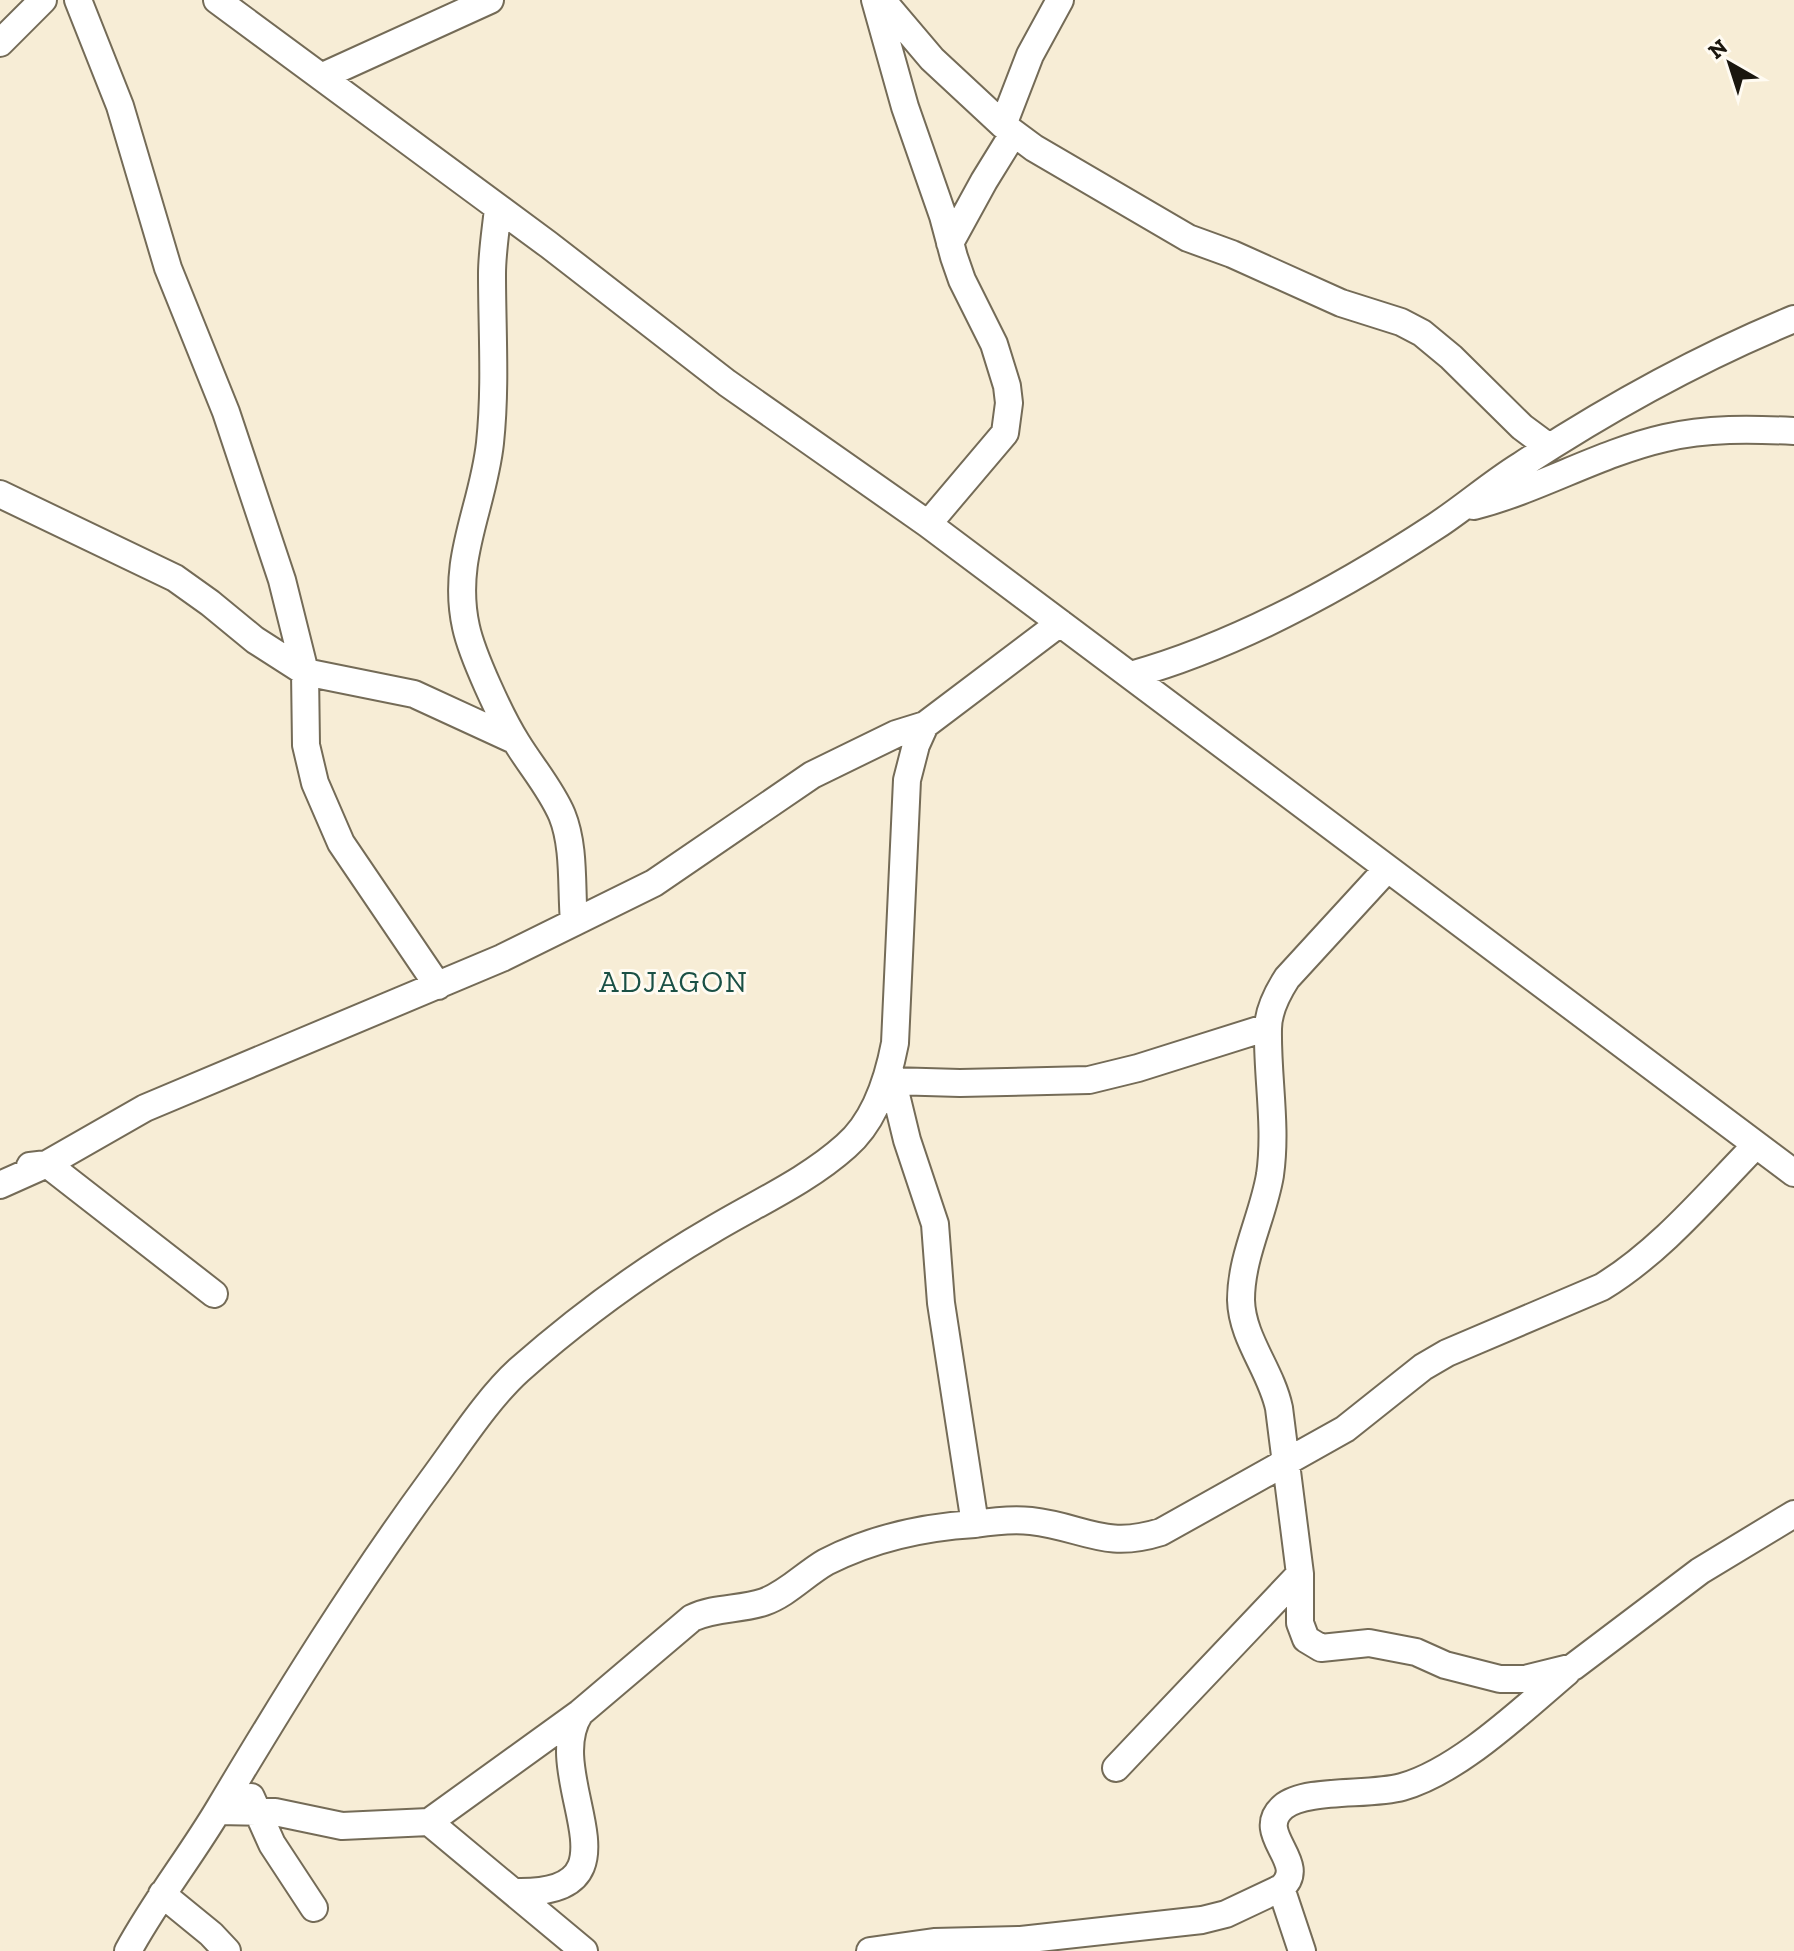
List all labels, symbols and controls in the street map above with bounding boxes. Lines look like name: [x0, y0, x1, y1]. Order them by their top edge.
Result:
north arrow: [1690, 24, 1770, 104]
text: N: [1703, 33, 1733, 65]
district label: ADJAGON: [599, 964, 749, 1000]

